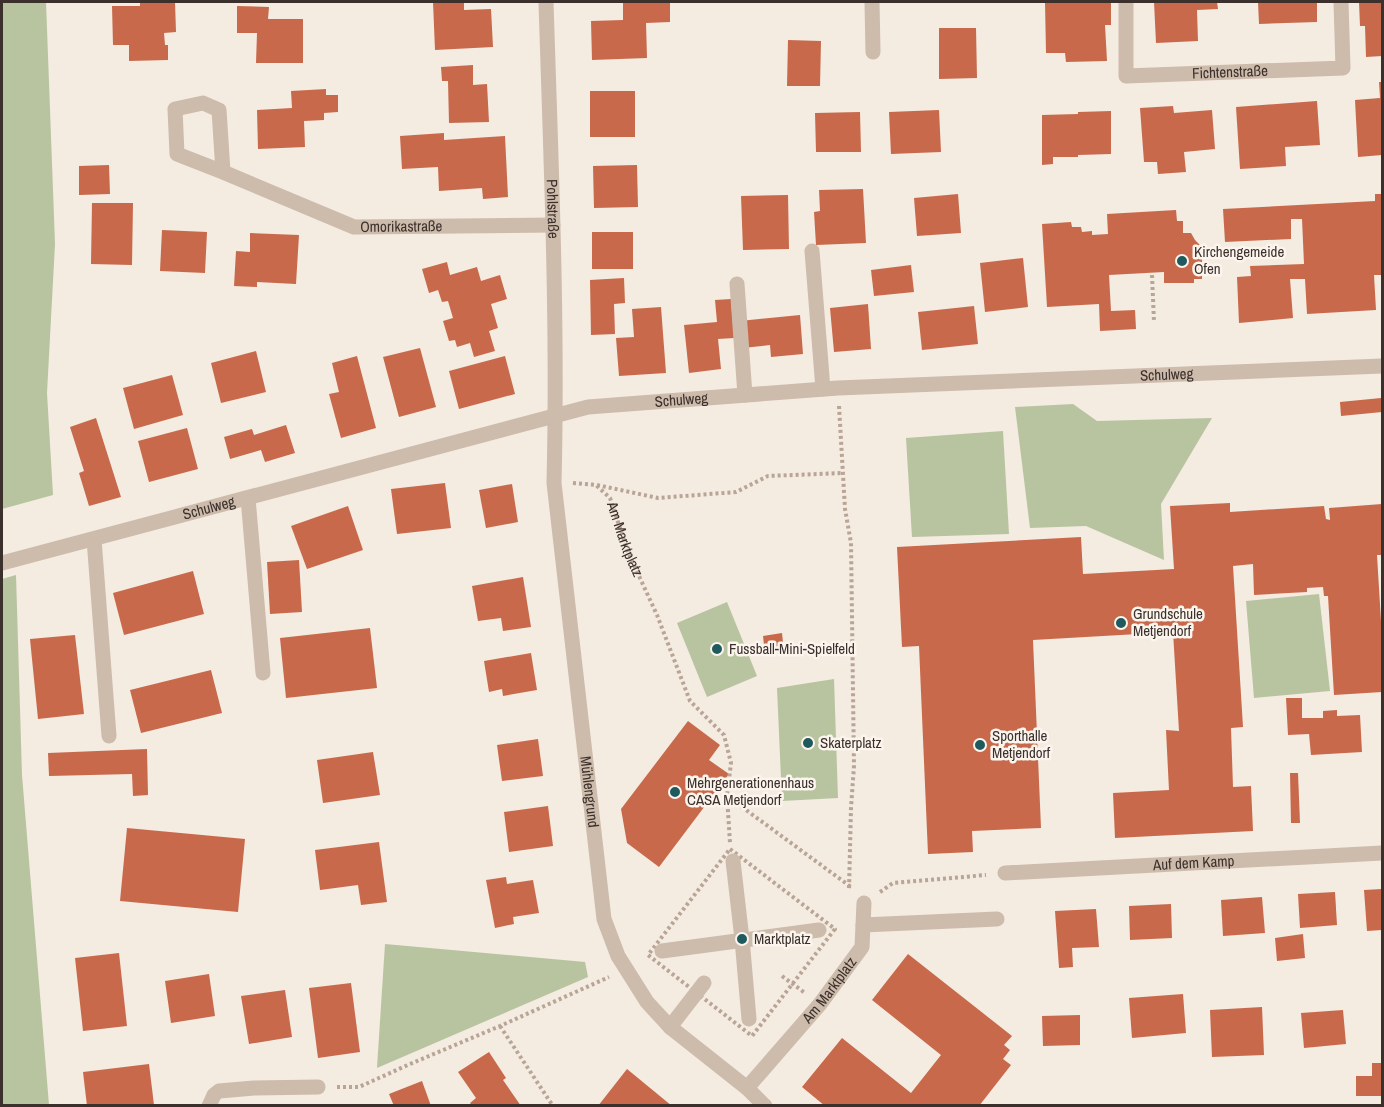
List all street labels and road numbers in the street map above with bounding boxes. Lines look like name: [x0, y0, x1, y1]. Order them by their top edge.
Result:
street label: Fichtenstraße: [1192, 60, 1268, 84]
street label: Pohlstraße: [542, 179, 564, 239]
street label: Omorikastraße: [360, 215, 443, 237]
street label: Schulweg: [1139, 363, 1194, 386]
street label: Schulweg: [654, 387, 709, 412]
street label: Schulweg: [180, 490, 237, 524]
street label: Am Marktplatz: [602, 498, 649, 580]
street label: Mühlengrund: [575, 755, 604, 829]
street label: Auf dem Kamp: [1151, 850, 1235, 875]
street label: Am Marktplatz: [796, 952, 861, 1028]

